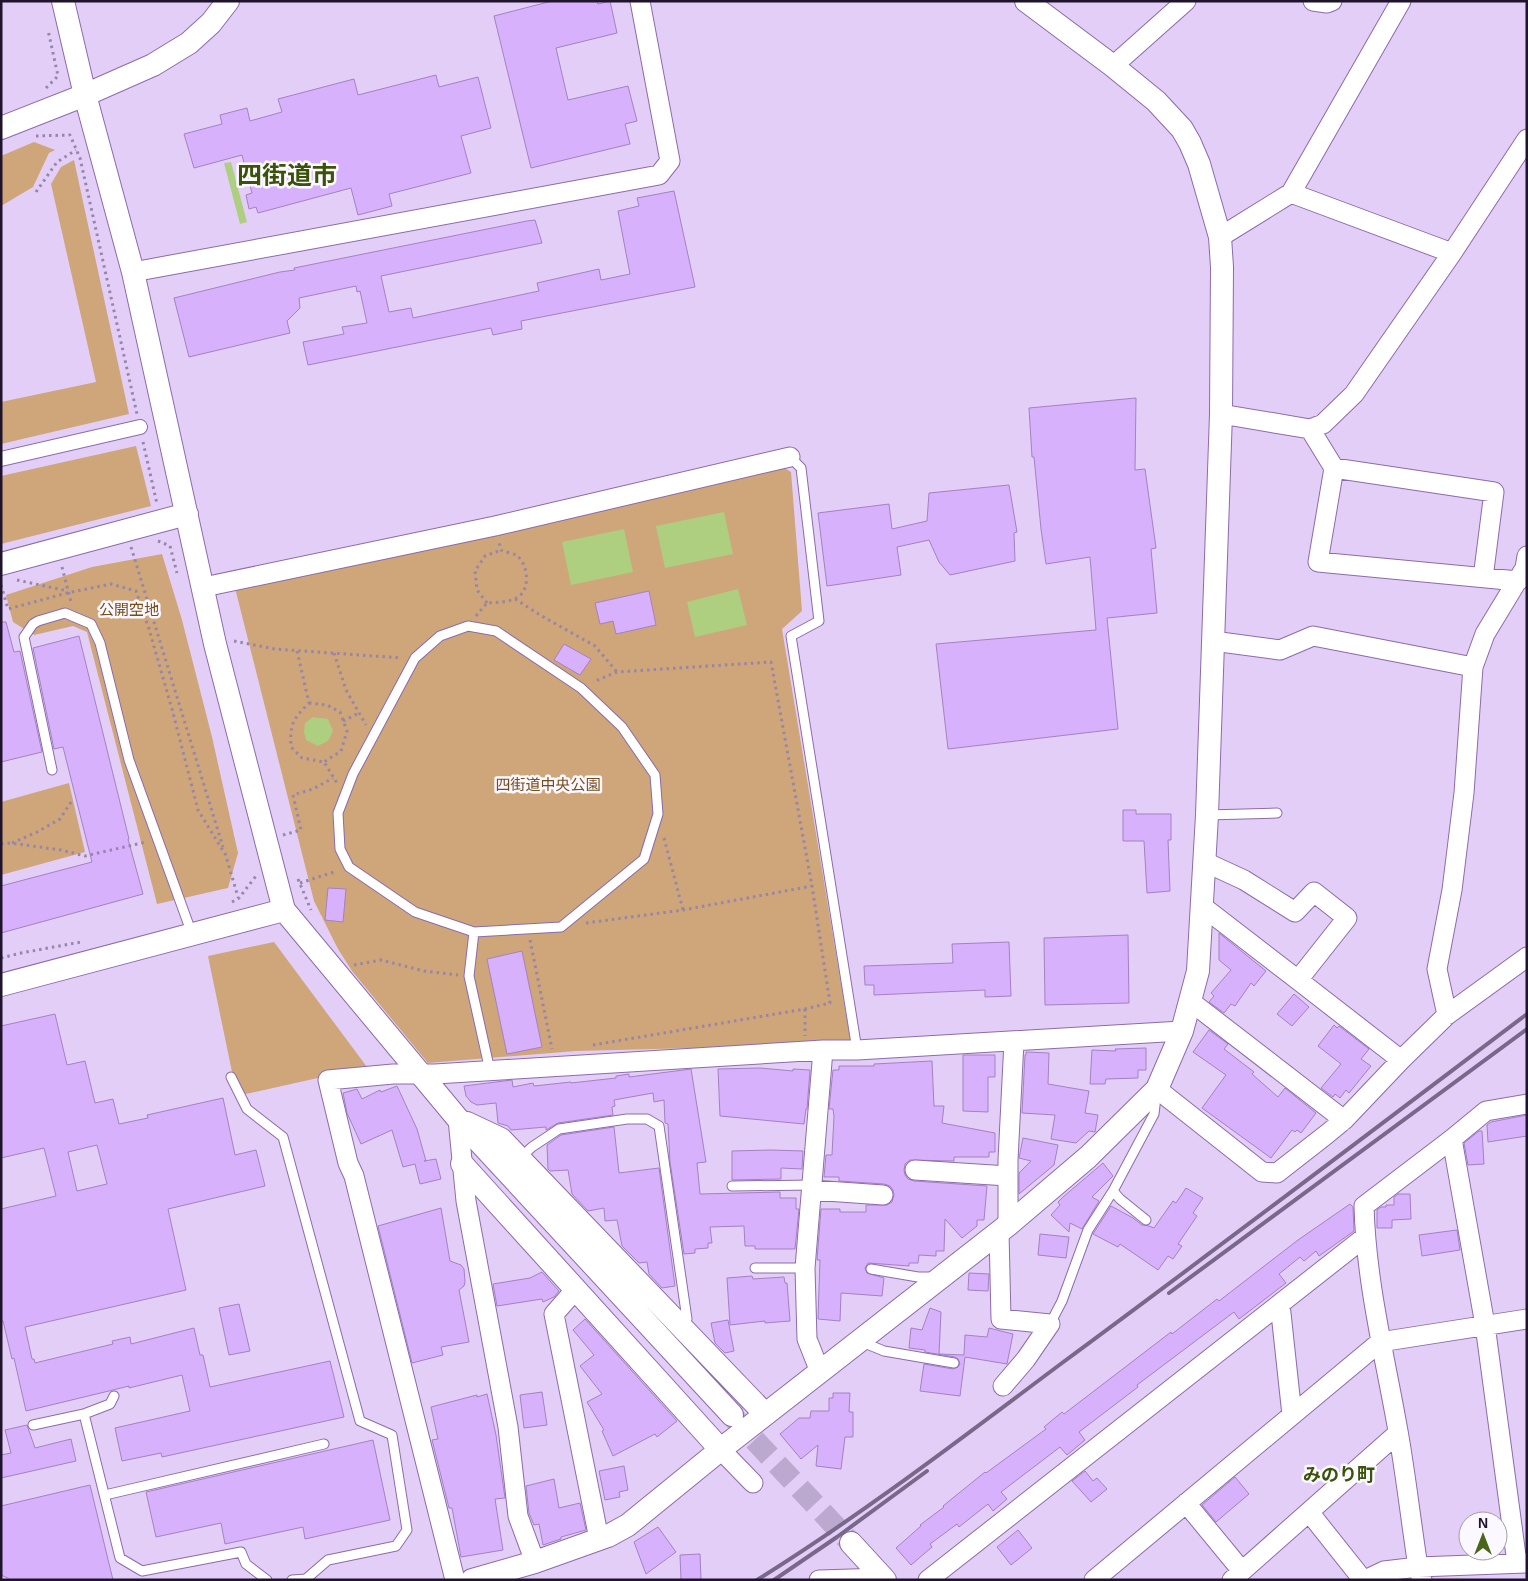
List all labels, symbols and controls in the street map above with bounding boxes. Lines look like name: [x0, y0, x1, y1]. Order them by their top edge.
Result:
district label: 四街道市: [237, 161, 337, 189]
park label: 公開空地: [99, 601, 159, 618]
park label: 四街道中央公園: [495, 776, 601, 793]
district label: みのり町: [1303, 1465, 1375, 1485]
north arrow: [1458, 1511, 1508, 1561]
text: N: [1478, 1515, 1488, 1531]

